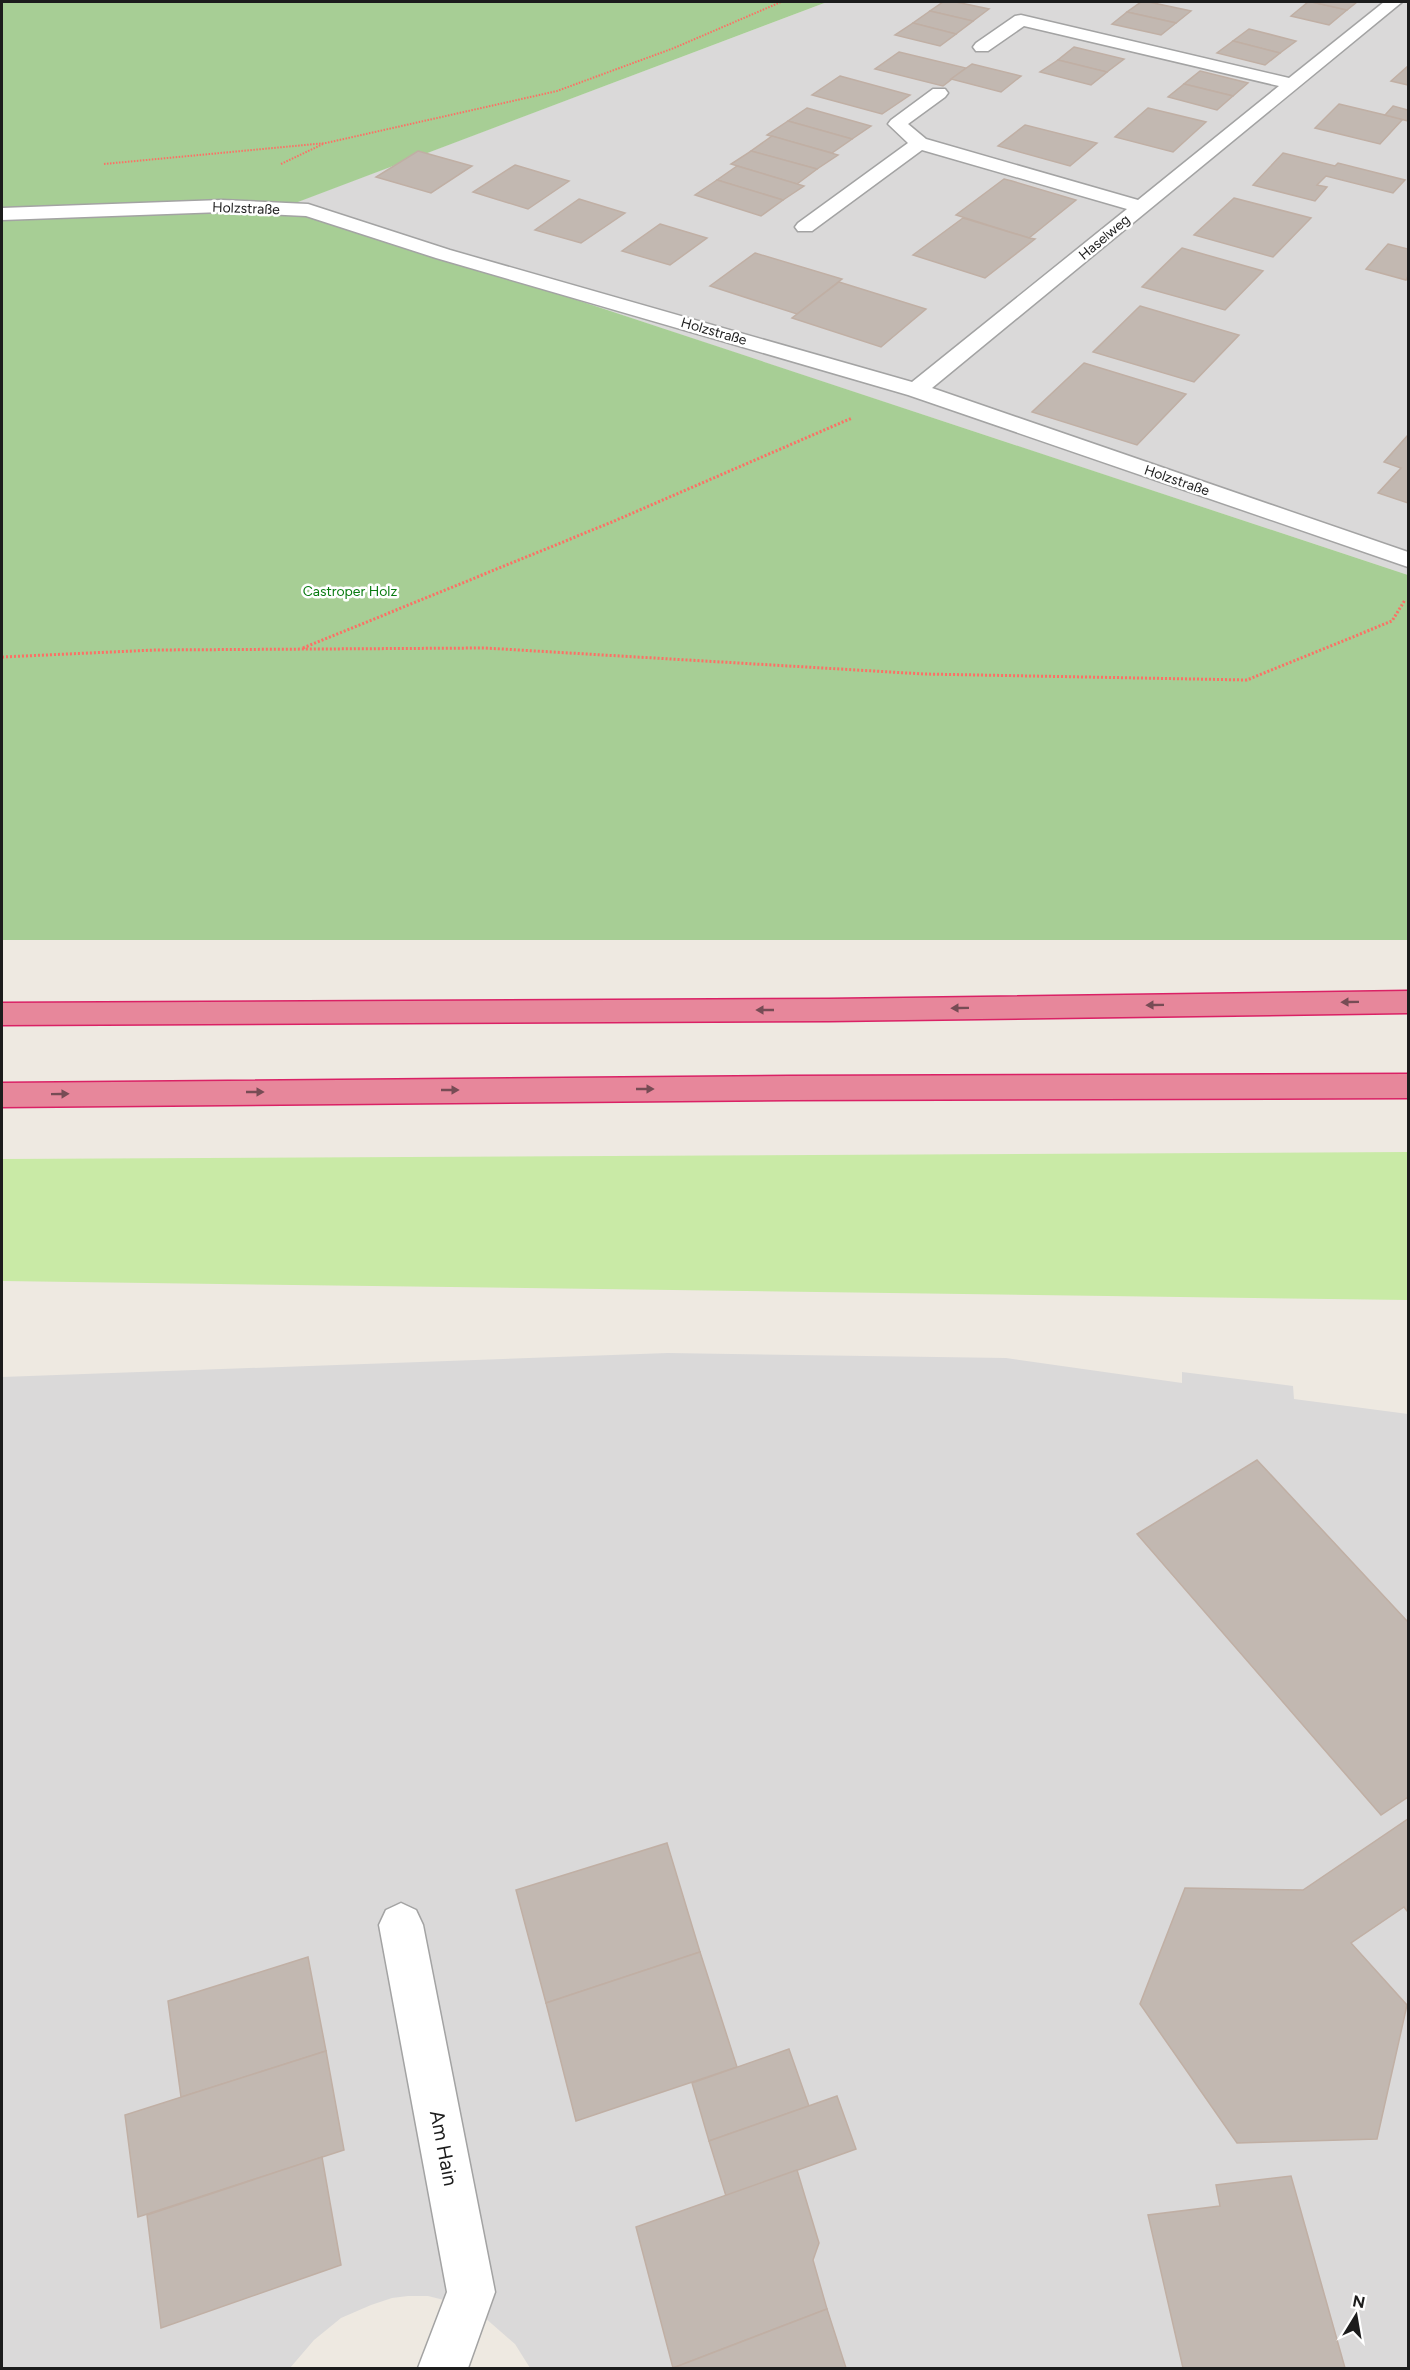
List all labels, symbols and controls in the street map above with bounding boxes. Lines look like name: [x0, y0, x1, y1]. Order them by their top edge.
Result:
street label: Holzstraße: [212, 199, 281, 218]
street label: Haselweg: [1075, 211, 1133, 264]
street label: Holzstraße: [679, 314, 749, 349]
street label: Holzstraße: [1142, 461, 1212, 500]
park label: Castroper Holz: [303, 583, 397, 600]
one-way arrow: [1341, 997, 1360, 1007]
one-way arrow: [1146, 1000, 1165, 1010]
one-way arrow: [951, 1003, 970, 1013]
one-way arrow: [756, 1005, 775, 1015]
one-way arrow: [635, 1084, 654, 1094]
one-way arrow: [440, 1085, 459, 1095]
one-way arrow: [245, 1087, 264, 1097]
one-way arrow: [50, 1089, 69, 1099]
street label: Am Hain: [425, 2108, 463, 2188]
north arrow: [1326, 2286, 1386, 2346]
text: N: [1351, 2291, 1367, 2312]

